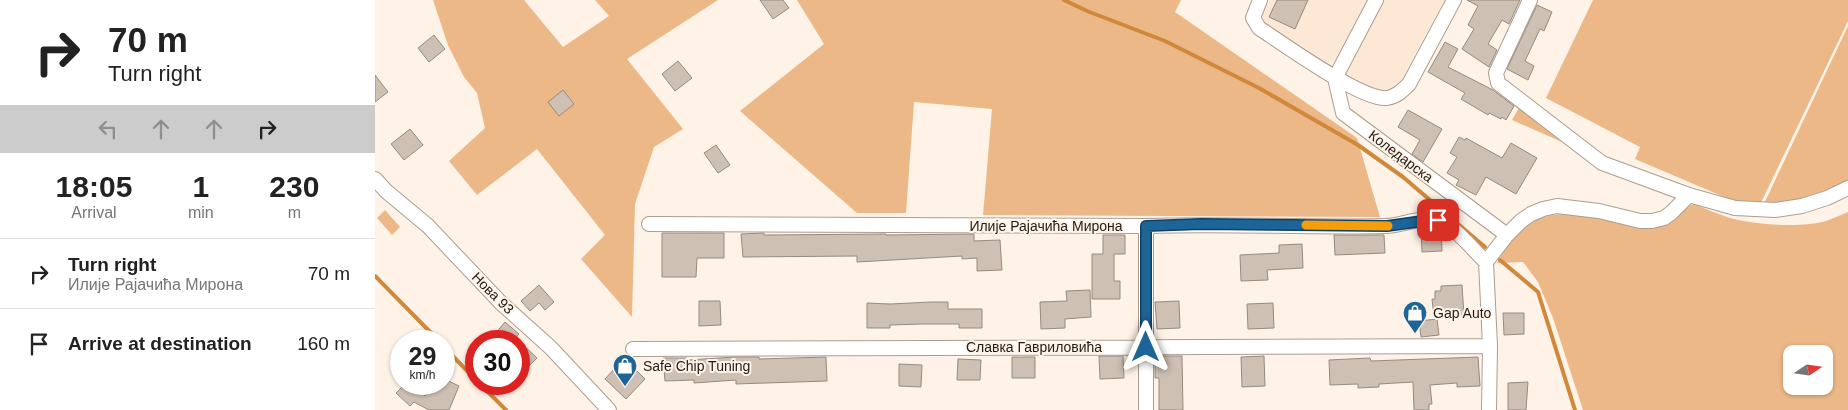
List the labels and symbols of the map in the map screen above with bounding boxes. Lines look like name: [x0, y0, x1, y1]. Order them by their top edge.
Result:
street label: Коледарска: [1366, 127, 1436, 185]
pin: [1417, 199, 1459, 241]
street label: Илије Рајачића Мирона: [969, 218, 1123, 234]
street label: Нова 93: [469, 269, 517, 317]
shop icon: Gap Auto: [1402, 300, 1428, 334]
place label: Gap Auto: [1433, 305, 1492, 321]
position arrow: [1119, 320, 1171, 372]
speed limit sign: 30: [465, 330, 530, 395]
street label: Славка Гавриловића: [966, 339, 1102, 355]
north arrow: [1783, 345, 1833, 395]
shop icon: Safe Chip Tuning: [612, 353, 638, 387]
place label: Safe Chip Tuning: [643, 358, 750, 374]

